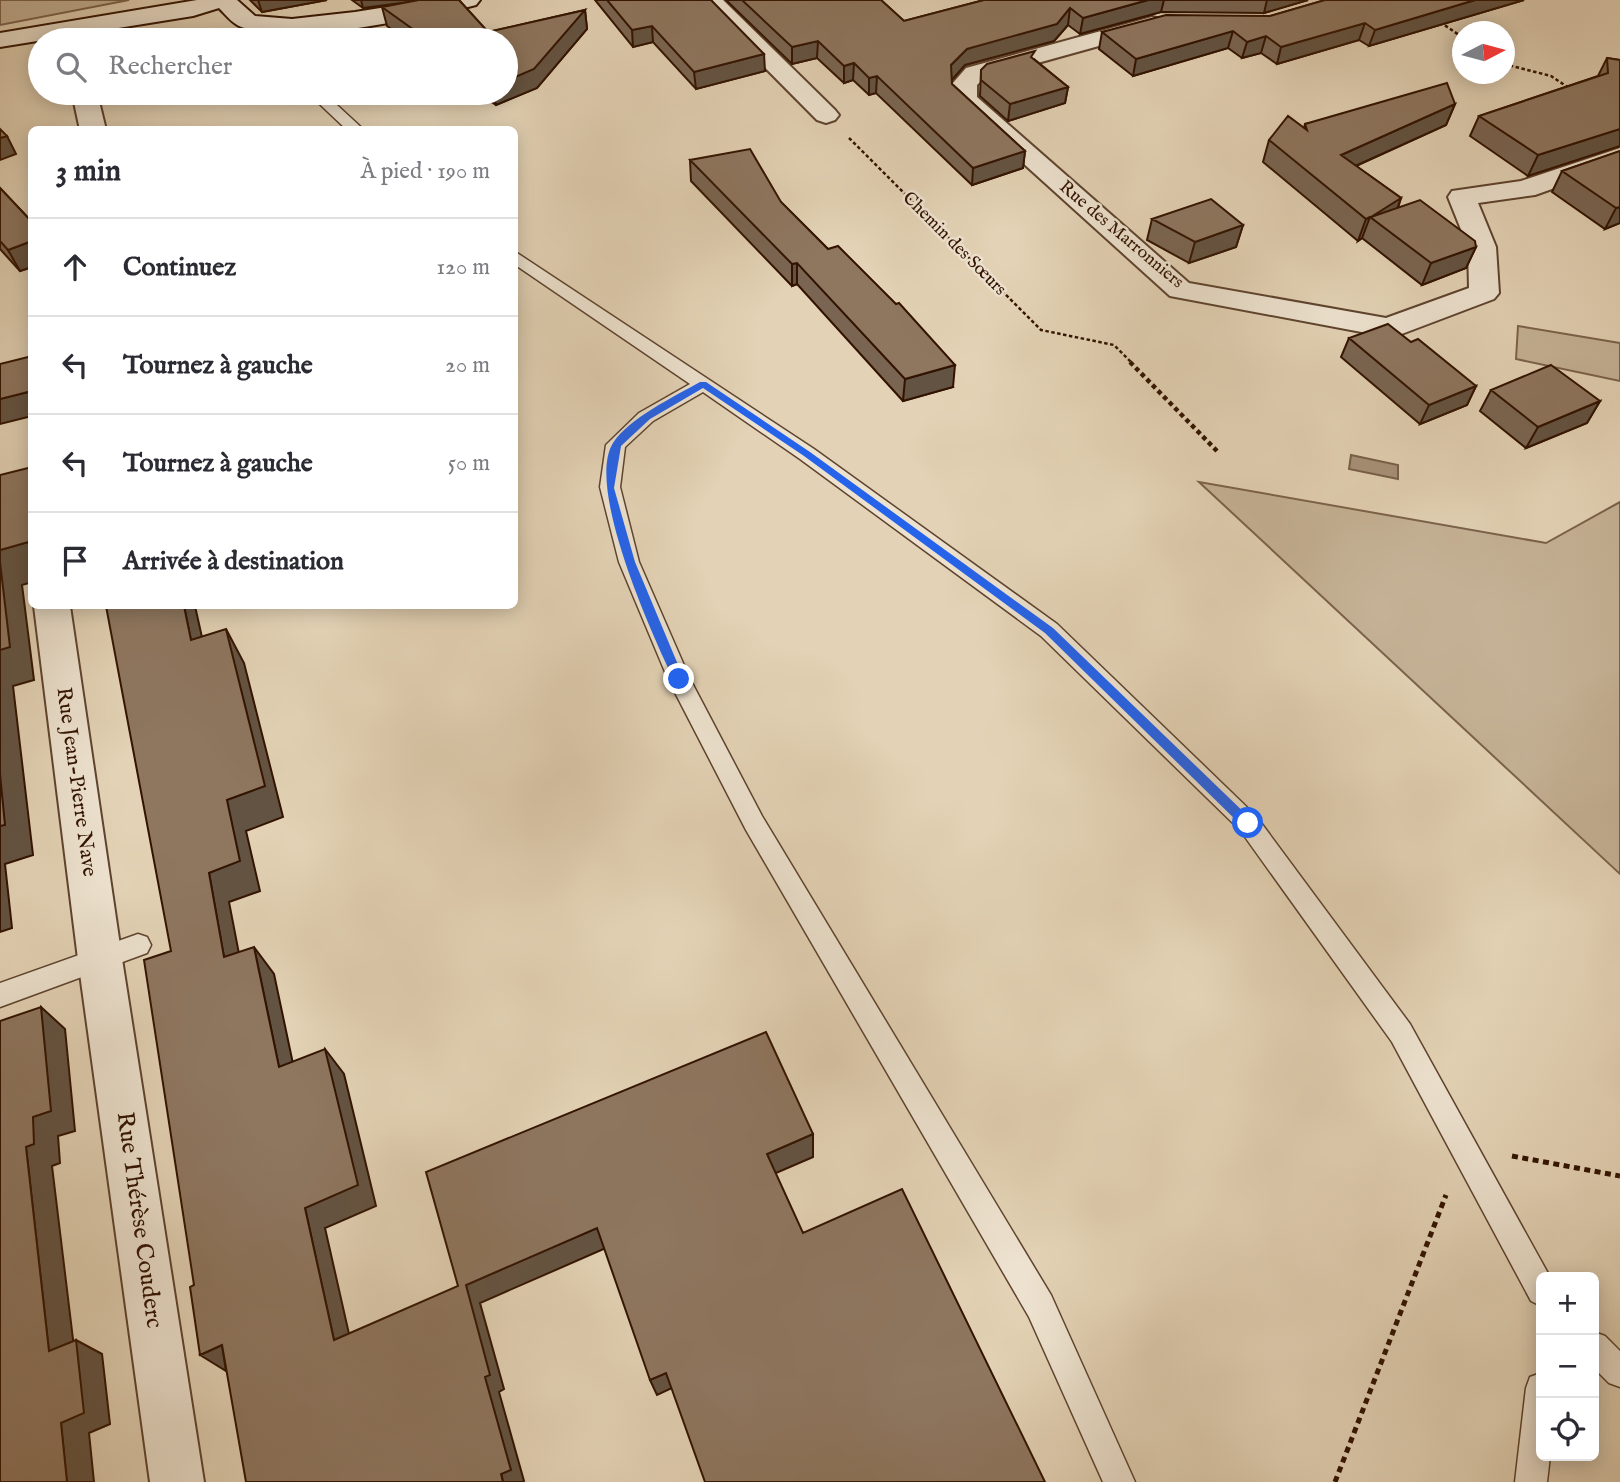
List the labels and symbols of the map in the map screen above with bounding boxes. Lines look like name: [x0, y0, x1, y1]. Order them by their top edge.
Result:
north arrow: [1452, 21, 1515, 84]
street label: Rue des Marronniers: [1054, 176, 1188, 294]
street label: Chemin des Sœurs: [897, 187, 1011, 301]
route end: [663, 663, 694, 694]
street label: Rue Jean-Pierre Nave: [49, 686, 103, 879]
route start: [1232, 807, 1263, 838]
street label: Rue Thérèse Couderc: [108, 1110, 170, 1330]

